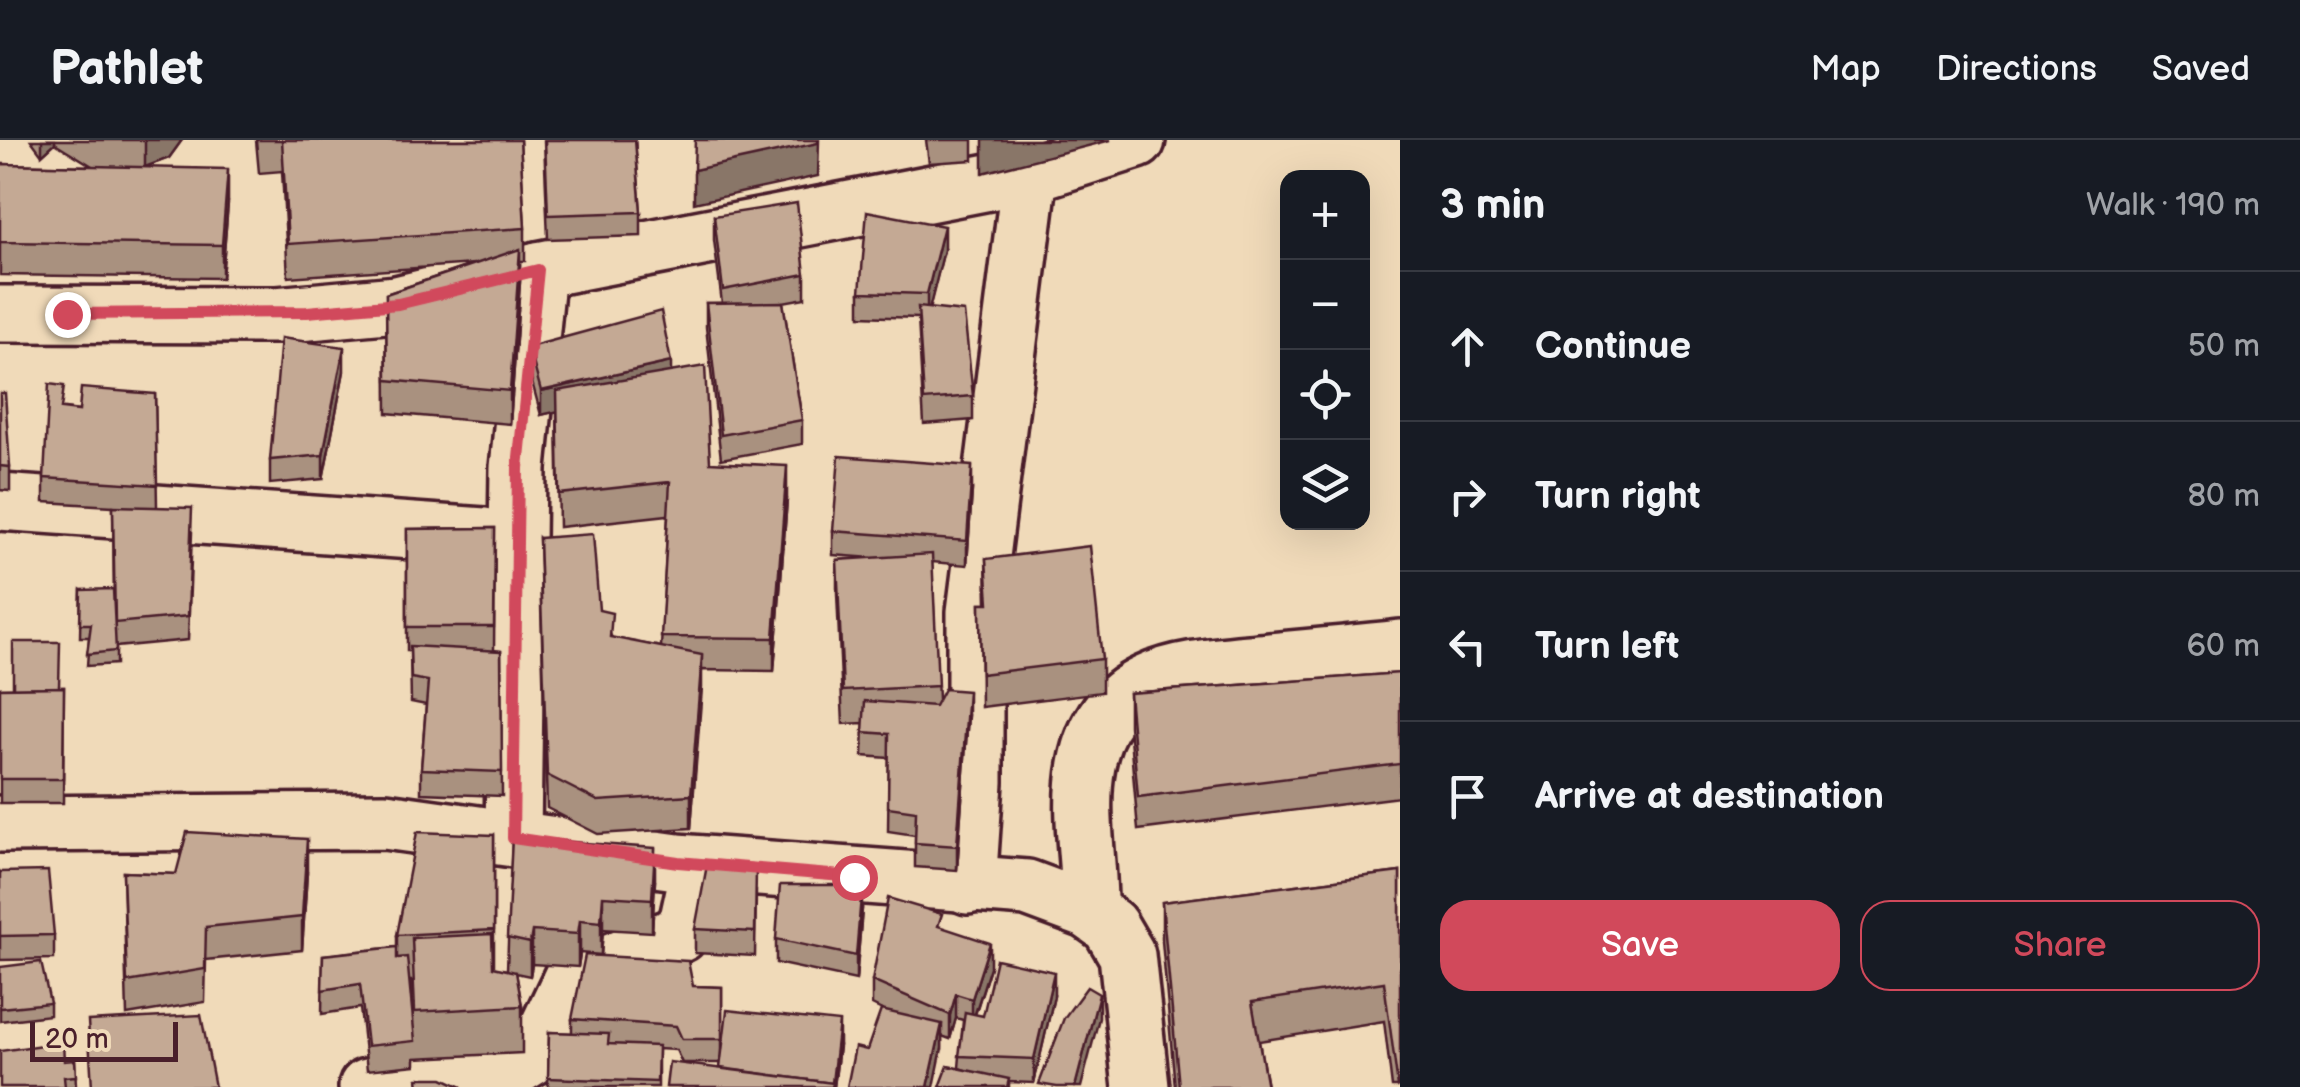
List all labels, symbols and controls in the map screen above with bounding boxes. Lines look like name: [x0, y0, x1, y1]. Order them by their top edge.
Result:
text: Pathlet: [50, 41, 203, 98]
text: Map: [1811, 48, 1881, 91]
text: Directions: [1936, 48, 2097, 91]
text: Saved: [2152, 48, 2250, 91]
map controls: [1280, 170, 1370, 530]
button: +: [1280, 170, 1370, 260]
text: 3 min: [1440, 180, 1545, 231]
text: Walk · 190 m: [2086, 186, 2260, 225]
button: −: [1280, 260, 1370, 350]
route end: [45, 292, 91, 338]
icon: ahead: [1440, 319, 1495, 374]
text: Continue: [1535, 324, 1691, 369]
text: 50 m: [2188, 327, 2260, 366]
button: locate: [1280, 350, 1370, 440]
button: layers: [1280, 440, 1370, 530]
icon: right: [1440, 469, 1495, 524]
text: Turn right: [1535, 474, 1700, 519]
text: 80 m: [2187, 477, 2260, 516]
icon: left: [1440, 619, 1495, 674]
text: Turn left: [1535, 624, 1679, 669]
text: 60 m: [2187, 627, 2260, 666]
icon: arrive: [1440, 769, 1495, 824]
text: Arrive at destination: [1535, 774, 1884, 819]
route start: [832, 855, 878, 901]
button: Save: [1440, 900, 1840, 991]
button: Share: [1860, 900, 2260, 991]
scale bar: [30, 1017, 178, 1062]
text: 20 m: [45, 1023, 109, 1056]

